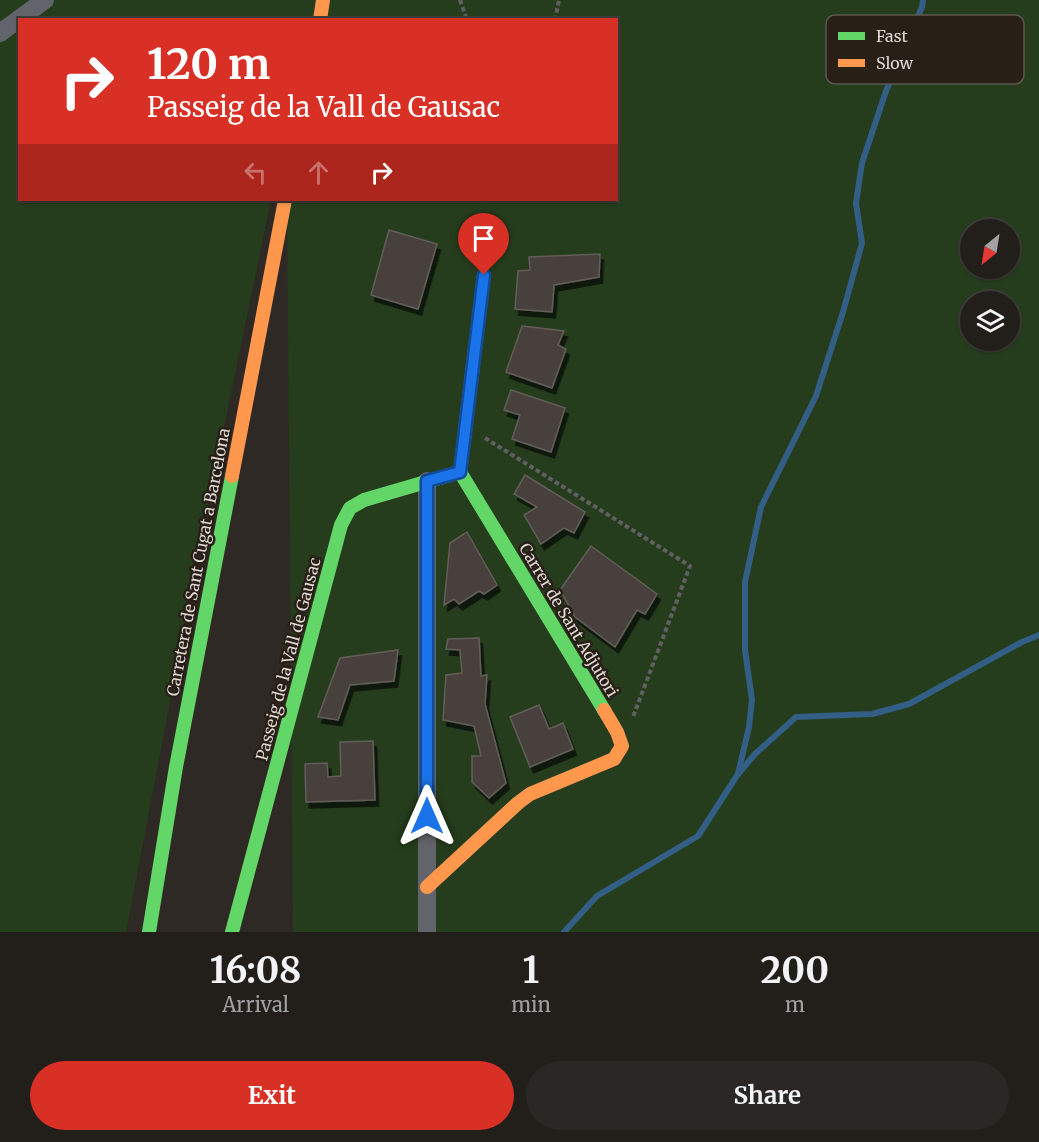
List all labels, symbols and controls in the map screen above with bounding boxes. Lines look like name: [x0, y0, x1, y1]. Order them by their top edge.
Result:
legend: [826, 15, 1024, 84]
text: Fast: [876, 26, 909, 46]
text: 120 m: [147, 38, 270, 90]
icon: right: [48, 42, 126, 120]
text: Slow: [876, 53, 914, 73]
text: Passeig de la Vall de Gausac: [147, 90, 500, 124]
icon: left: [239, 156, 272, 189]
icon: ahead: [302, 156, 335, 189]
icon: right: [365, 156, 398, 189]
pin: [458, 213, 509, 275]
north arrow: [960, 219, 1020, 279]
map controls: [960, 219, 1020, 351]
icon: arrive: [467, 222, 500, 255]
button: layers: [960, 291, 1020, 351]
street label: Carretera de Sant Cugat a Barcelona: [162, 426, 234, 698]
street label: Carrer de Sant Adjutori: [515, 539, 623, 701]
street label: Passeig de la Vall de Gausac: [251, 555, 325, 763]
position arrow: [395, 784, 459, 848]
text: 16:08: [210, 948, 301, 993]
text: 1: [523, 948, 539, 993]
text: 200: [761, 948, 829, 993]
text: Arrival: [222, 992, 289, 1017]
text: min: [511, 992, 551, 1017]
text: m: [785, 992, 805, 1017]
button: Exit: [30, 1061, 514, 1130]
button: Share: [526, 1061, 1009, 1130]

